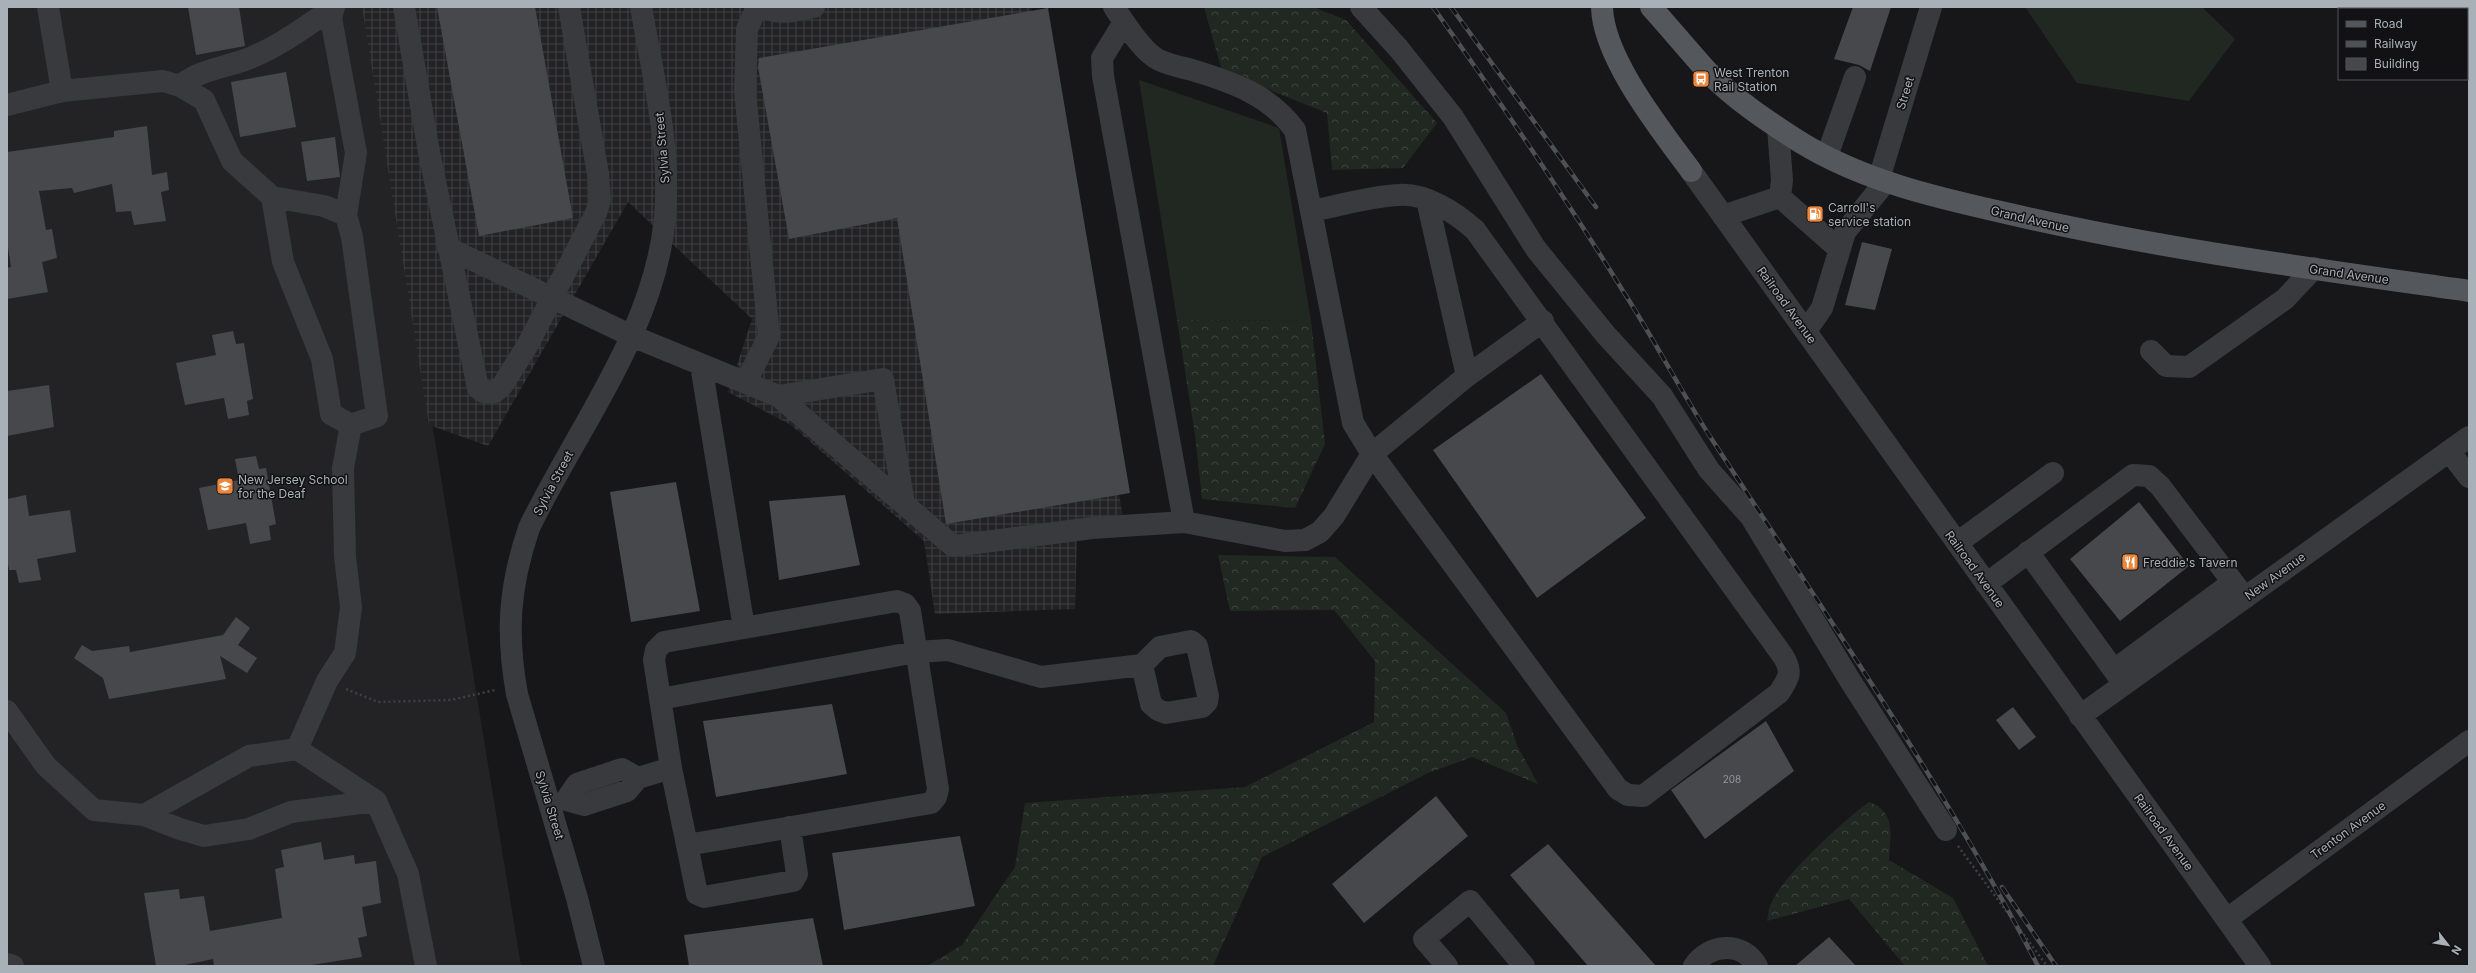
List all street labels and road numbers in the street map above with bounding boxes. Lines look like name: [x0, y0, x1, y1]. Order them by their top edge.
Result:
street label: Street: [1893, 75, 1917, 111]
street label: Sylvia Street: [651, 112, 673, 184]
street label: Grand Avenue: [1989, 203, 2071, 235]
street label: Grand Avenue: [2308, 261, 2390, 287]
street label: Railroad Avenue: [1754, 264, 1820, 346]
street label: Sylvia Street: [530, 448, 576, 518]
street label: Railroad Avenue: [1942, 528, 2008, 610]
street label: New Avenue: [2242, 549, 2308, 603]
street label: Sylvia Street: [532, 769, 568, 841]
street label: Railroad Avenue: [2131, 791, 2197, 873]
street label: Trenton Avenue: [2308, 798, 2388, 862]

